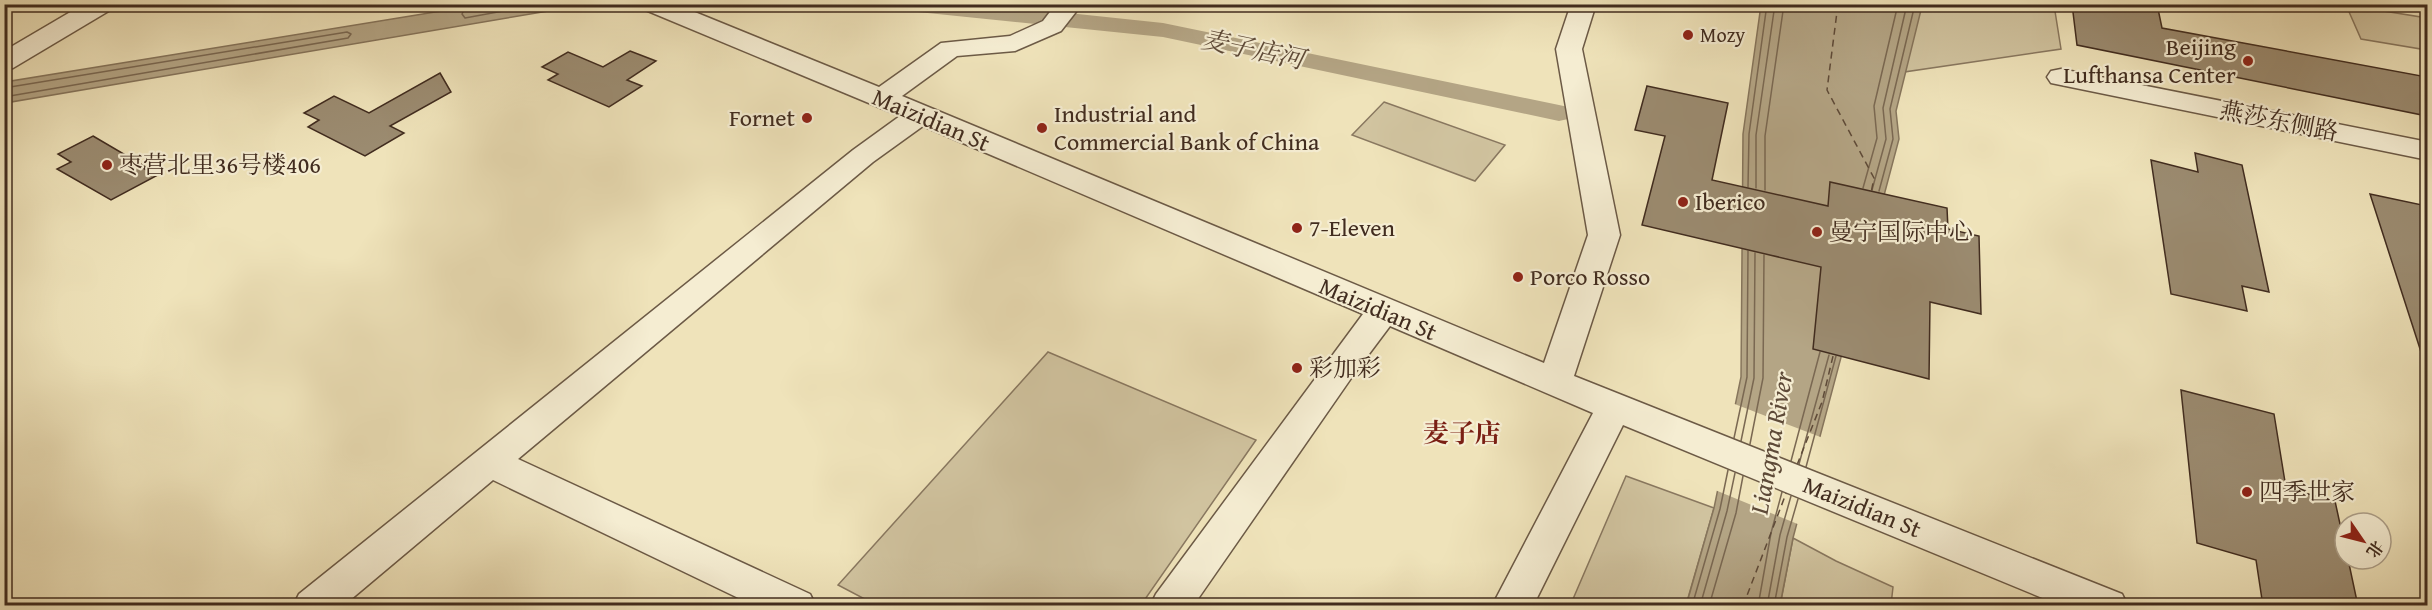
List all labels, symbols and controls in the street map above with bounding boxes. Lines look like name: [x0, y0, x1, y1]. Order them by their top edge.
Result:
water label: 麦子店河: [1198, 19, 1312, 79]
place label: Mozy: [1700, 20, 1745, 49]
marker: Mozy: [1681, 28, 1695, 42]
place label: Beijing Lufthansa Center: [2063, 29, 2236, 92]
marker: Beijing Lufthansa Center: [2241, 54, 2255, 68]
street label: Maizidian St: [867, 79, 996, 160]
street label: 燕莎东侧路: [2217, 92, 2341, 149]
place label: Industrial and Commercial Bank of China: [1054, 96, 1320, 159]
place label: Fornet: [729, 100, 796, 135]
marker: Fornet: [800, 111, 814, 125]
marker: Industrial and Commercial Bank of China: [1035, 121, 1049, 135]
place label: 枣营北里36号楼406: [119, 147, 321, 182]
marker: 枣营北里36号楼406: [100, 158, 114, 172]
place label: Iberico: [1695, 184, 1766, 219]
marker: Iberico: [1676, 195, 1690, 209]
place label: 7-Eleven: [1309, 210, 1396, 245]
place label: 曼宁国际中心: [1829, 214, 1973, 249]
marker: 7-Eleven: [1290, 221, 1304, 235]
marker: 曼宁国际中心: [1810, 225, 1824, 239]
place label: Porco Rosso: [1530, 259, 1650, 294]
street label: Maizidian St: [1314, 268, 1443, 349]
marker: Porco Rosso: [1511, 270, 1525, 284]
place label: 彩加彩: [1309, 350, 1381, 385]
marker: 彩加彩: [1290, 361, 1304, 375]
water label: Liangma River: [1739, 367, 1802, 518]
district label: 麦子店: [1423, 413, 1501, 452]
street label: Maizidian St: [1798, 467, 1927, 546]
place label: 四季世家: [2259, 474, 2355, 509]
marker: 四季世家: [2240, 485, 2254, 499]
north arrow: [2333, 511, 2393, 571]
text: 北: [2361, 536, 2390, 563]

